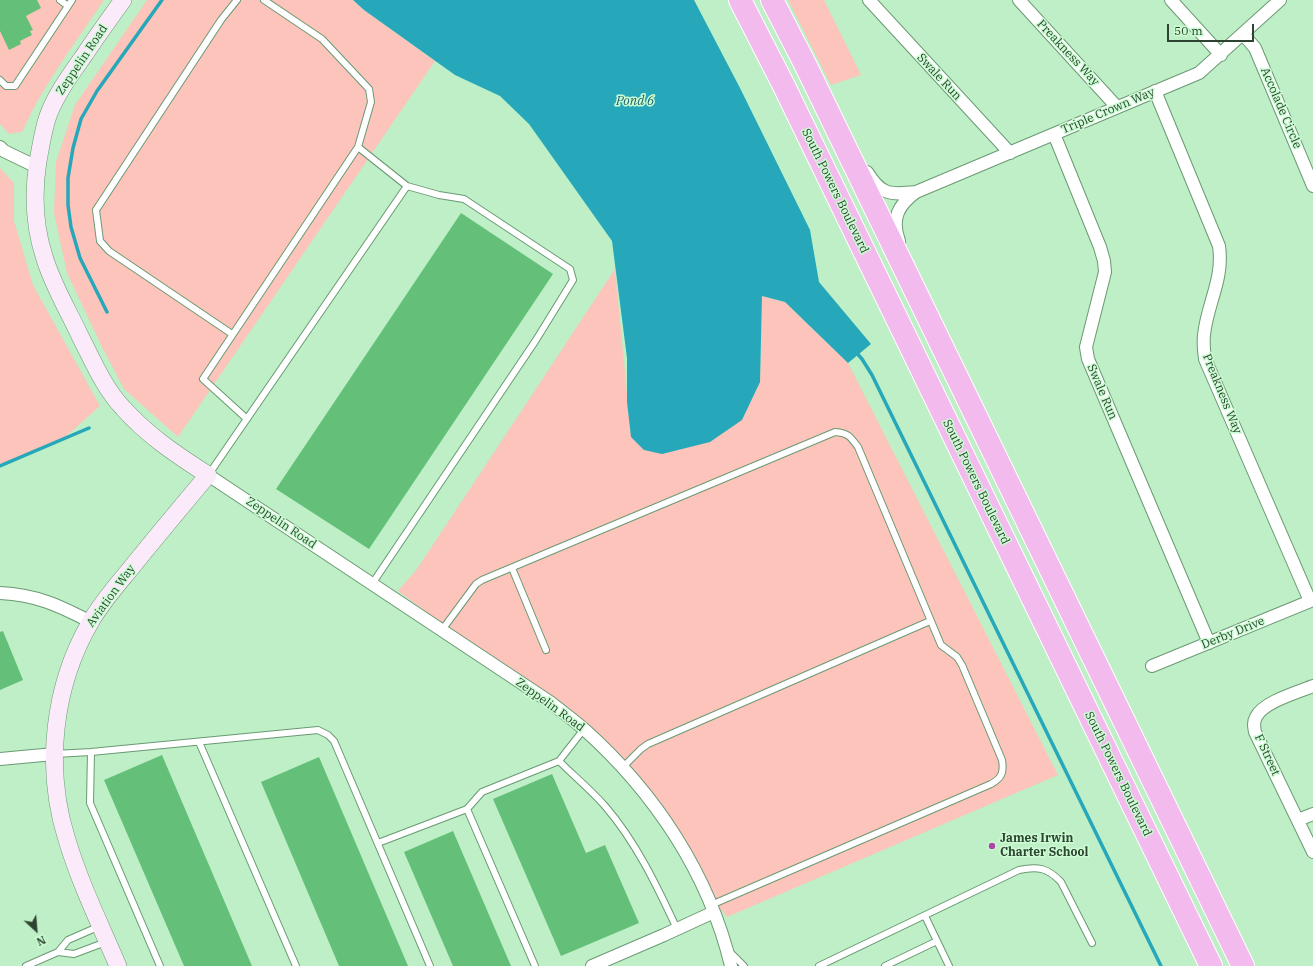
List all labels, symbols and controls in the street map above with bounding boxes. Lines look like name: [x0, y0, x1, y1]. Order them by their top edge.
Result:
scale bar: [1169, 16, 1256, 42]
street label: Preakness Way: [1034, 17, 1102, 89]
street label: Zeppelin Road: [53, 22, 111, 98]
text: 50 m: [1174, 23, 1203, 38]
street label: Swale Run: [914, 51, 964, 103]
street label: Accolade Circle: [1257, 65, 1305, 151]
street label: Triple Crown Way: [1059, 85, 1157, 137]
water label: Pond 6: [616, 93, 654, 109]
street label: South Powers Boulevard: [798, 126, 872, 256]
street label: Preakness Way: [1199, 352, 1245, 436]
street label: Swale Run: [1084, 362, 1120, 422]
street label: South Powers Boulevard: [939, 417, 1013, 547]
street label: Zeppelin Road: [243, 494, 319, 552]
street label: Aviation Way: [84, 562, 138, 630]
street label: Derby Drive: [1199, 614, 1267, 652]
street label: Zeppelin Road: [513, 675, 587, 735]
street label: South Powers Boulevard: [1081, 709, 1155, 839]
street label: F Street: [1251, 732, 1283, 778]
place label: James Irwin Charter School: [1000, 832, 1088, 860]
marker: James Irwin Charter School: [987, 841, 997, 851]
north arrow: [16, 910, 56, 950]
text: N: [34, 933, 48, 949]

